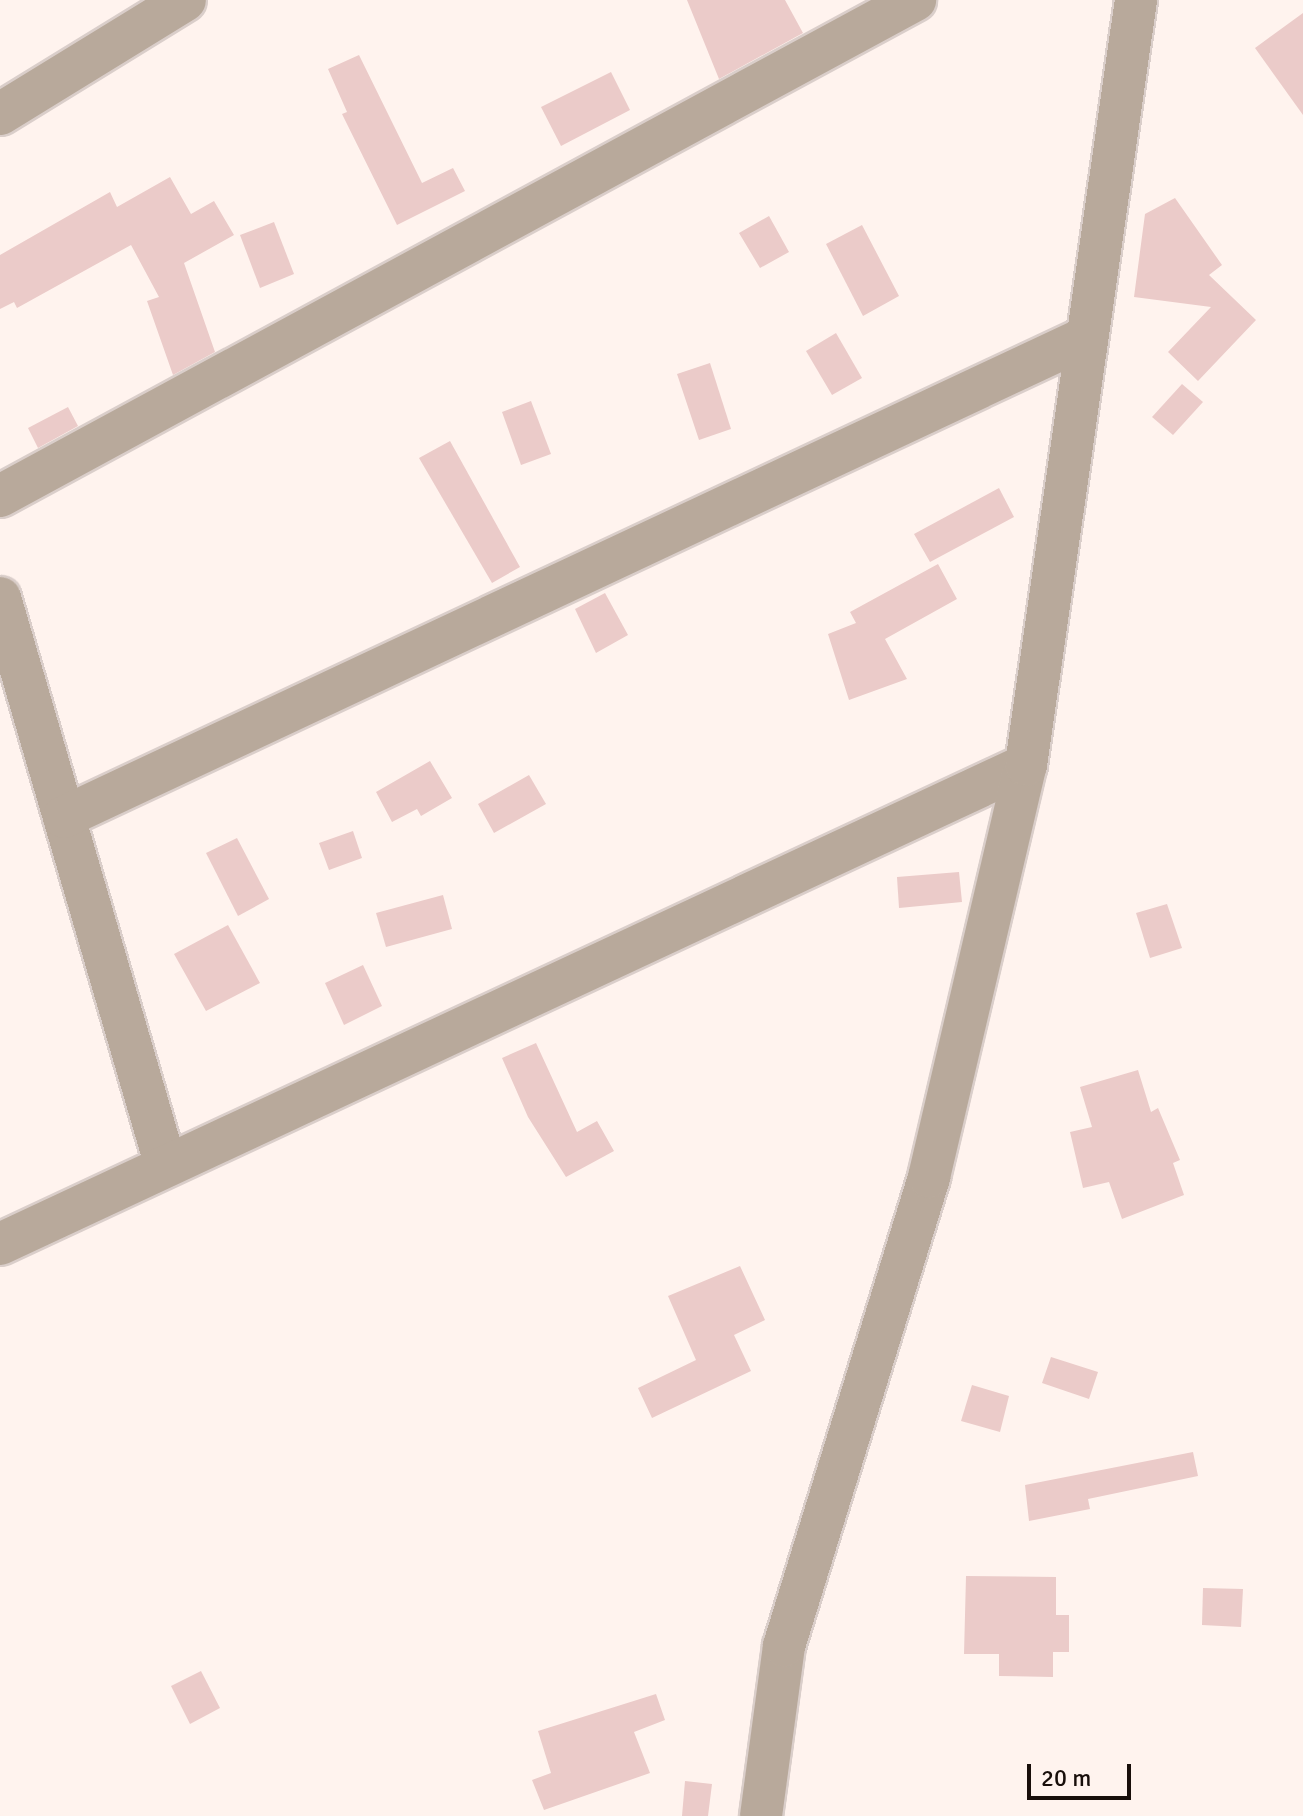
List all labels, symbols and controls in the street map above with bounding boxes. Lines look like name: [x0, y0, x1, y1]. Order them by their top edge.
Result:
scale bar: [1031, 1748, 1135, 1798]
text: 20 m: [1041, 1763, 1091, 1793]

